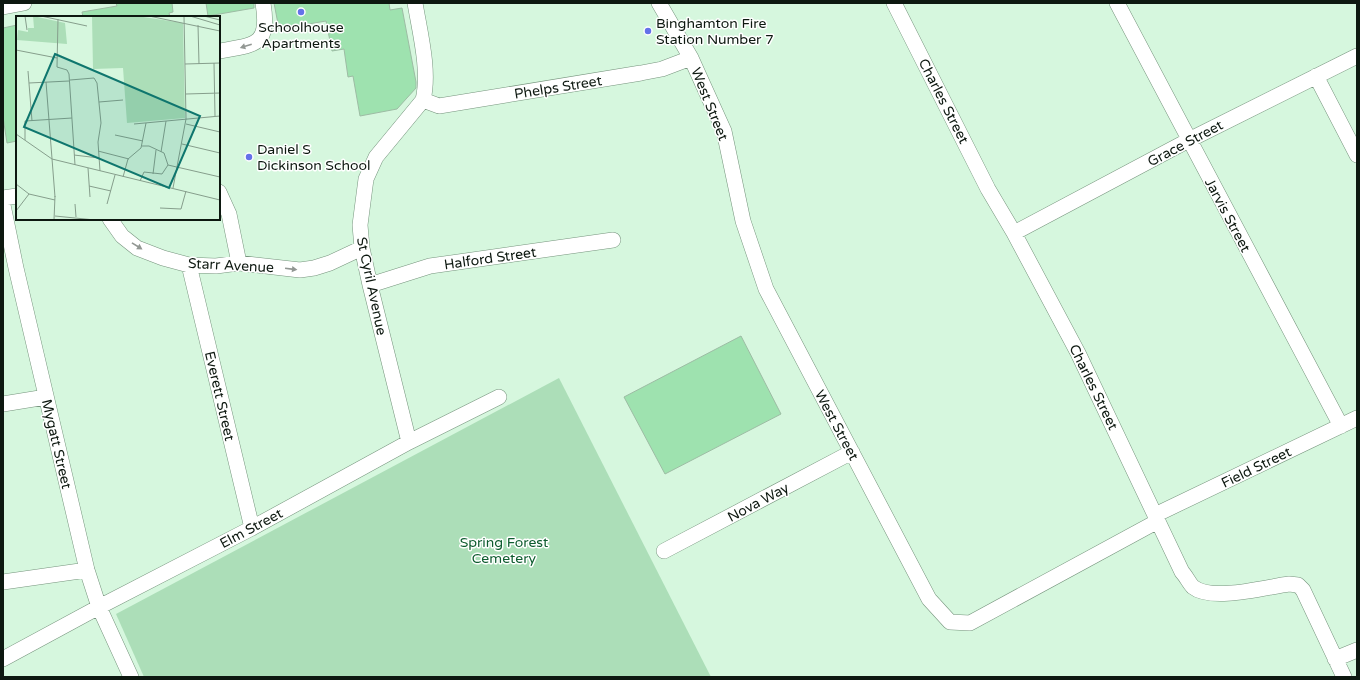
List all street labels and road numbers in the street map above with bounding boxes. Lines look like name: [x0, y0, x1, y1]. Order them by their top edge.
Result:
street label: Charles Street: [915, 56, 973, 147]
street label: West Street: [687, 65, 732, 144]
street label: Phelps Street: [513, 72, 604, 103]
street label: Grace Street: [1145, 116, 1226, 170]
street label: Jarvis Street: [1201, 175, 1254, 256]
street label: St Cyril Avenue: [353, 235, 390, 337]
street label: Halford Street: [443, 244, 538, 273]
street label: Starr Avenue: [188, 255, 274, 276]
street label: Charles Street: [1065, 342, 1122, 433]
street label: Everett Street: [201, 350, 238, 443]
street label: West Street: [811, 387, 862, 464]
street label: Mygatt Street: [38, 398, 75, 491]
street label: Field Street: [1218, 443, 1295, 492]
street label: Nova Way: [725, 479, 792, 526]
street label: Elm Street: [217, 504, 286, 552]

